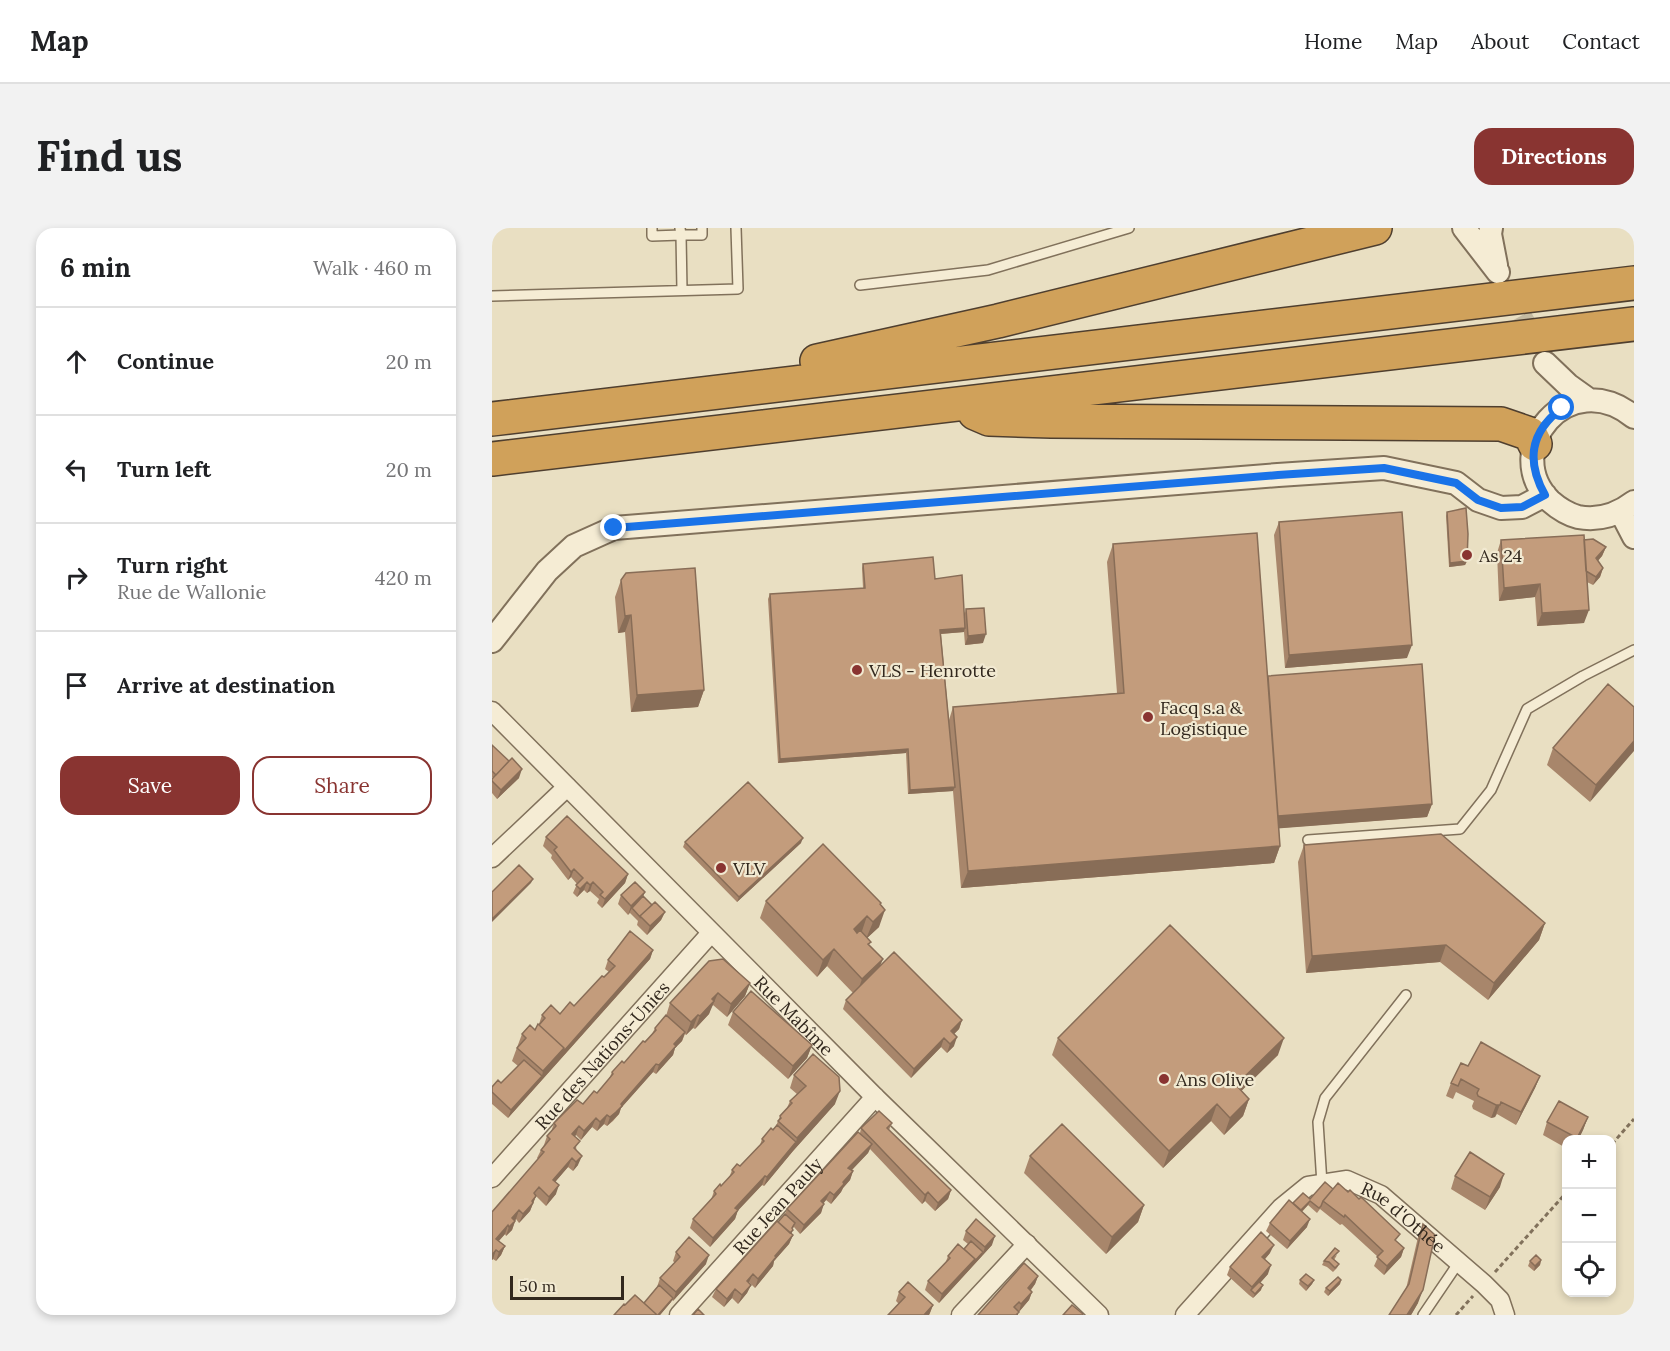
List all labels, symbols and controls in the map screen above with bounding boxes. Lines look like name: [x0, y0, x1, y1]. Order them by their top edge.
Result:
text: Map: [30, 23, 89, 59]
text: Home: [1304, 28, 1362, 55]
text: Map: [1395, 28, 1438, 55]
text: About: [1471, 28, 1529, 55]
text: Contact: [1562, 28, 1640, 55]
button: Directions: [1474, 128, 1634, 185]
text: Find us: [36, 129, 182, 183]
text: 6 min: [60, 251, 131, 284]
text: Walk · 460 m: [313, 255, 432, 280]
icon: ahead: [60, 345, 93, 378]
text: Continue: [117, 347, 214, 375]
text: 20 m: [386, 349, 432, 374]
route start: [1548, 394, 1574, 420]
icon: left: [60, 453, 93, 486]
text: Turn left: [117, 455, 211, 483]
text: 20 m: [386, 457, 432, 482]
route end: [600, 514, 626, 540]
place label: As 24: [1478, 544, 1523, 567]
marker: As 24: [1460, 548, 1474, 562]
text: Turn right: [117, 551, 228, 579]
icon: right: [60, 561, 93, 594]
text: 420 m: [375, 565, 432, 590]
text: Rue de Wallonie: [117, 579, 266, 604]
place label: VLS - Henrotte: [868, 659, 996, 682]
marker: VLS - Henrotte: [850, 663, 864, 677]
icon: arrive: [60, 669, 93, 702]
text: Arrive at destination: [117, 671, 335, 699]
place label: Facq s.a & Logistique: [1160, 696, 1248, 740]
marker: Facq s.a & Logistique: [1141, 710, 1155, 724]
button: Save: [60, 756, 240, 815]
button: Share: [252, 756, 432, 815]
place label: VLV: [732, 857, 767, 880]
marker: VLV: [714, 861, 728, 875]
street label: Rue Mabîme: [749, 971, 839, 1061]
street label: Rue des Nations-Unies: [530, 976, 674, 1134]
place label: Ans Olive: [1175, 1068, 1255, 1091]
marker: Ans Olive: [1157, 1072, 1171, 1086]
map controls: [1562, 1135, 1616, 1297]
button: +: [1562, 1135, 1616, 1189]
street label: Rue Jean Pauly: [728, 1152, 827, 1259]
street label: Rue d'Othée: [1358, 1176, 1451, 1258]
button: −: [1562, 1189, 1616, 1243]
button: locate: [1562, 1243, 1616, 1297]
scale bar: [510, 1273, 624, 1300]
text: 50 m: [519, 1276, 556, 1296]

